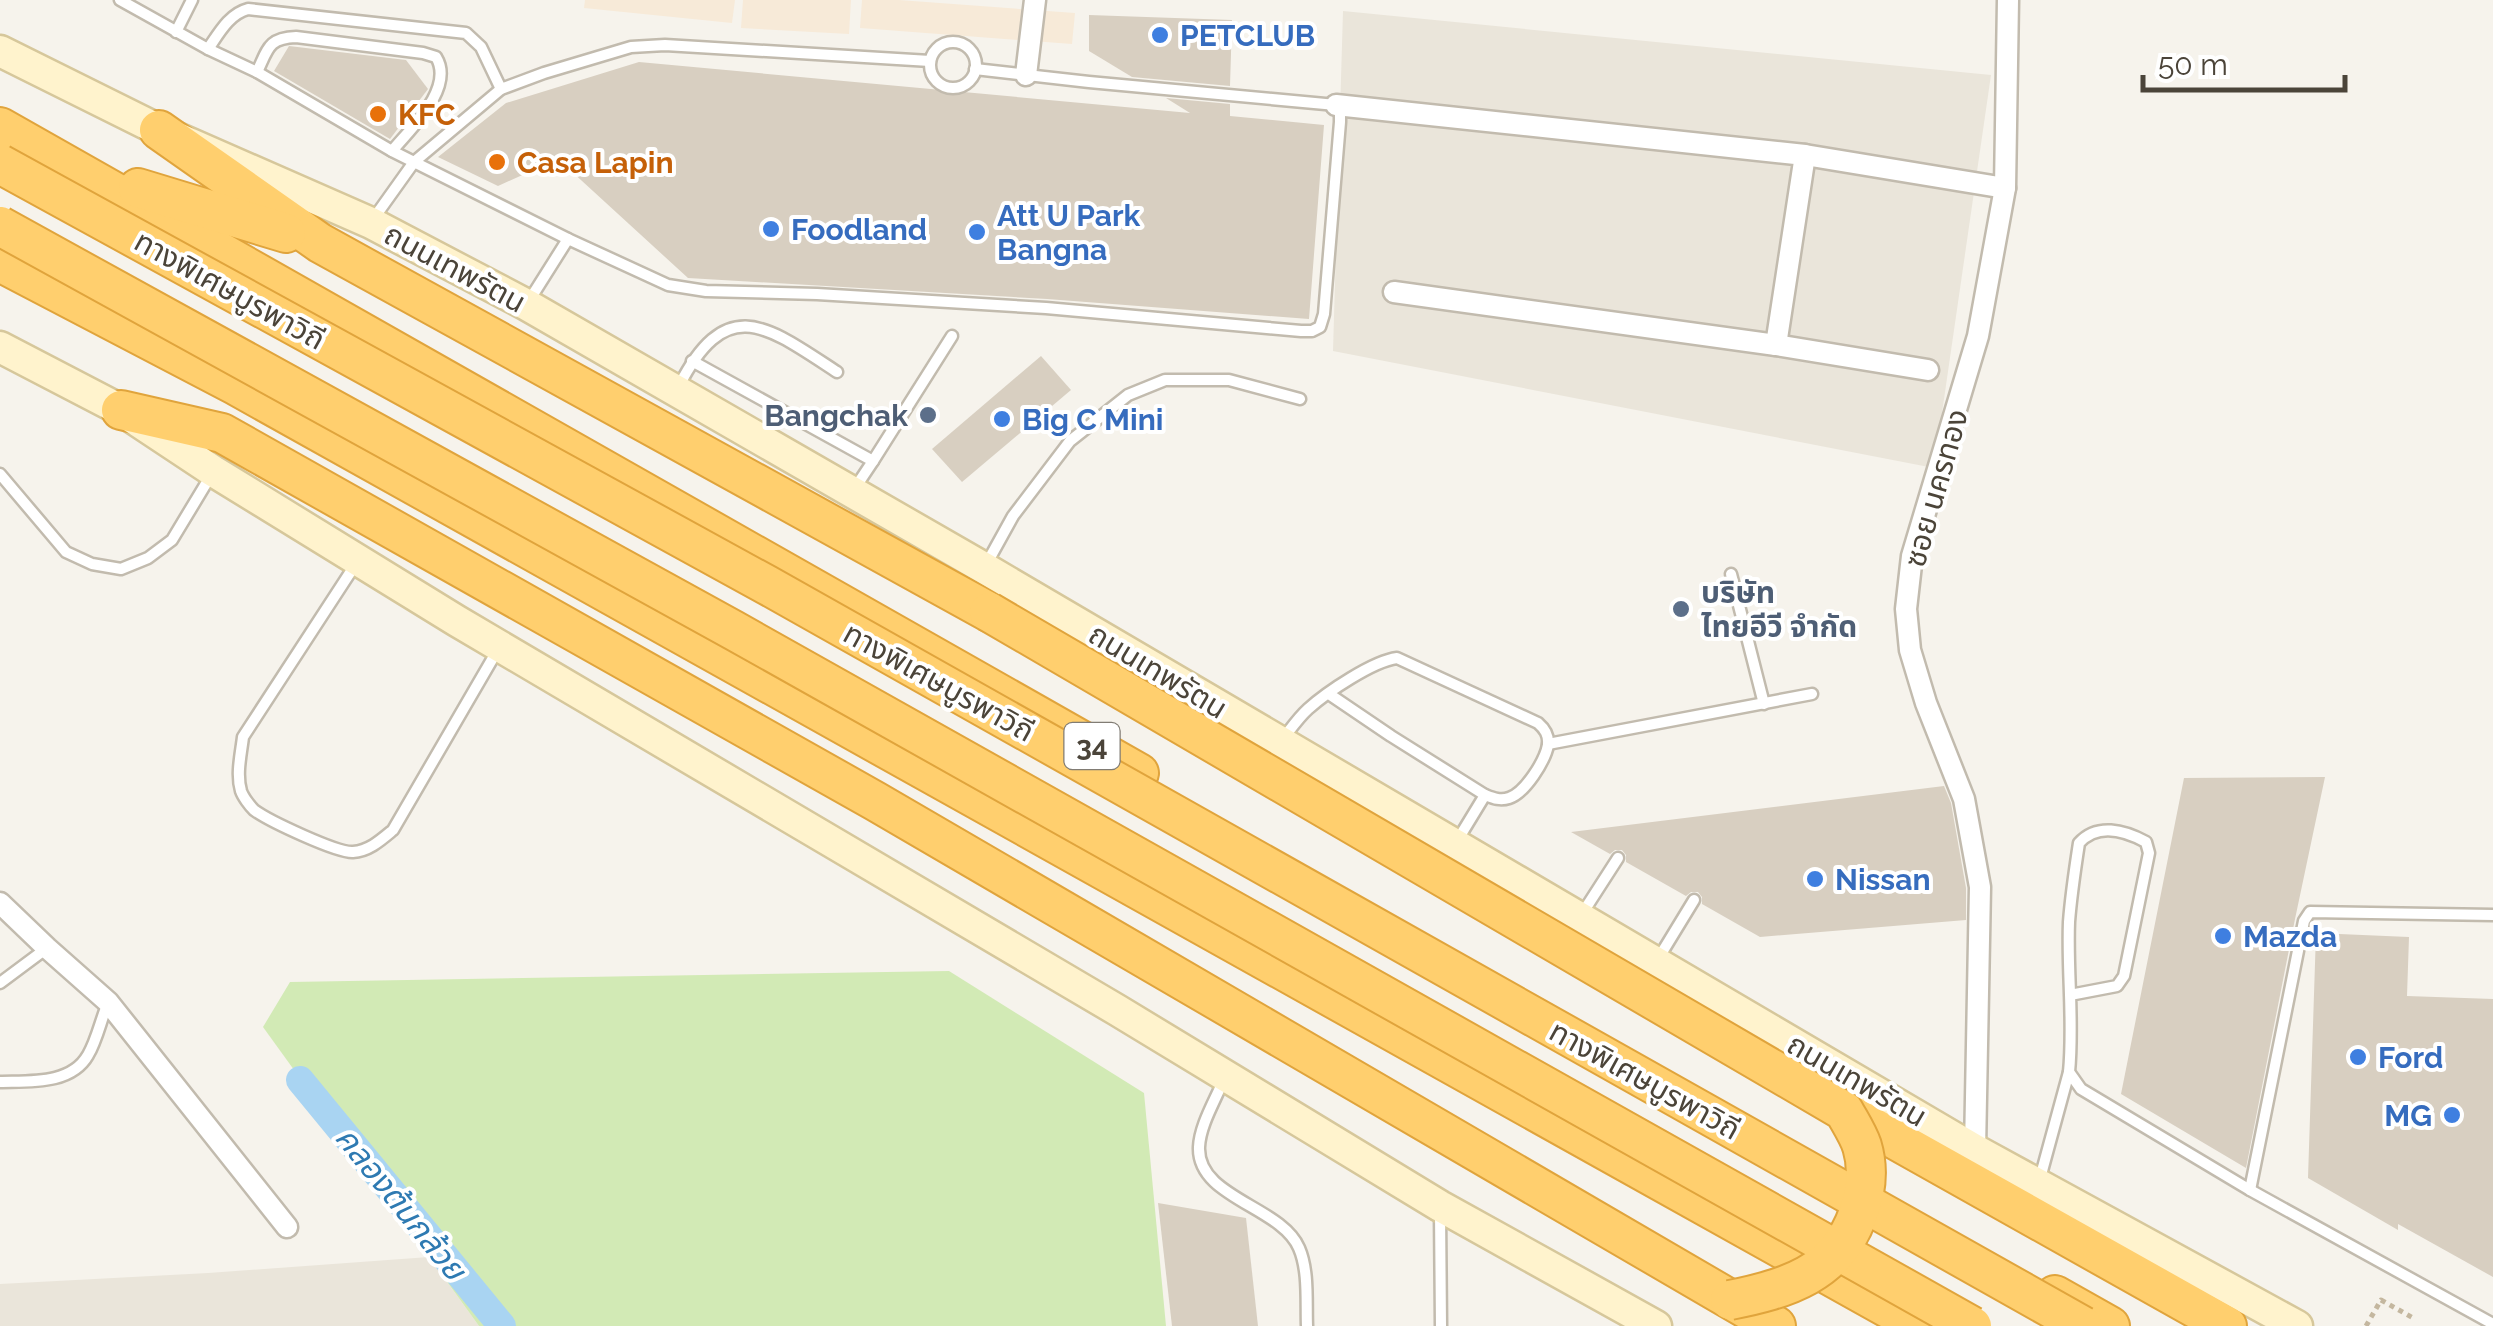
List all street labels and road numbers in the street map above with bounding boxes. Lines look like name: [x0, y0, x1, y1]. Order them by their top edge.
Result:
street label: ถนนเทพรัตน: [378, 216, 532, 320]
street label: ทางพิเศษบูรพาวิถี: [128, 223, 331, 358]
street label: ซอย นครทอง: [1897, 405, 1975, 571]
street label: ทางพิเศษบูรพาวิถี: [837, 615, 1040, 750]
street label: ถนนเทพรัตน: [1083, 616, 1233, 726]
road number: 34: [1064, 723, 1120, 769]
street label: ทางพิเศษบูรพาวิถี: [1543, 1013, 1746, 1148]
street label: ถนนเทพรัตน: [1781, 1026, 1933, 1134]

